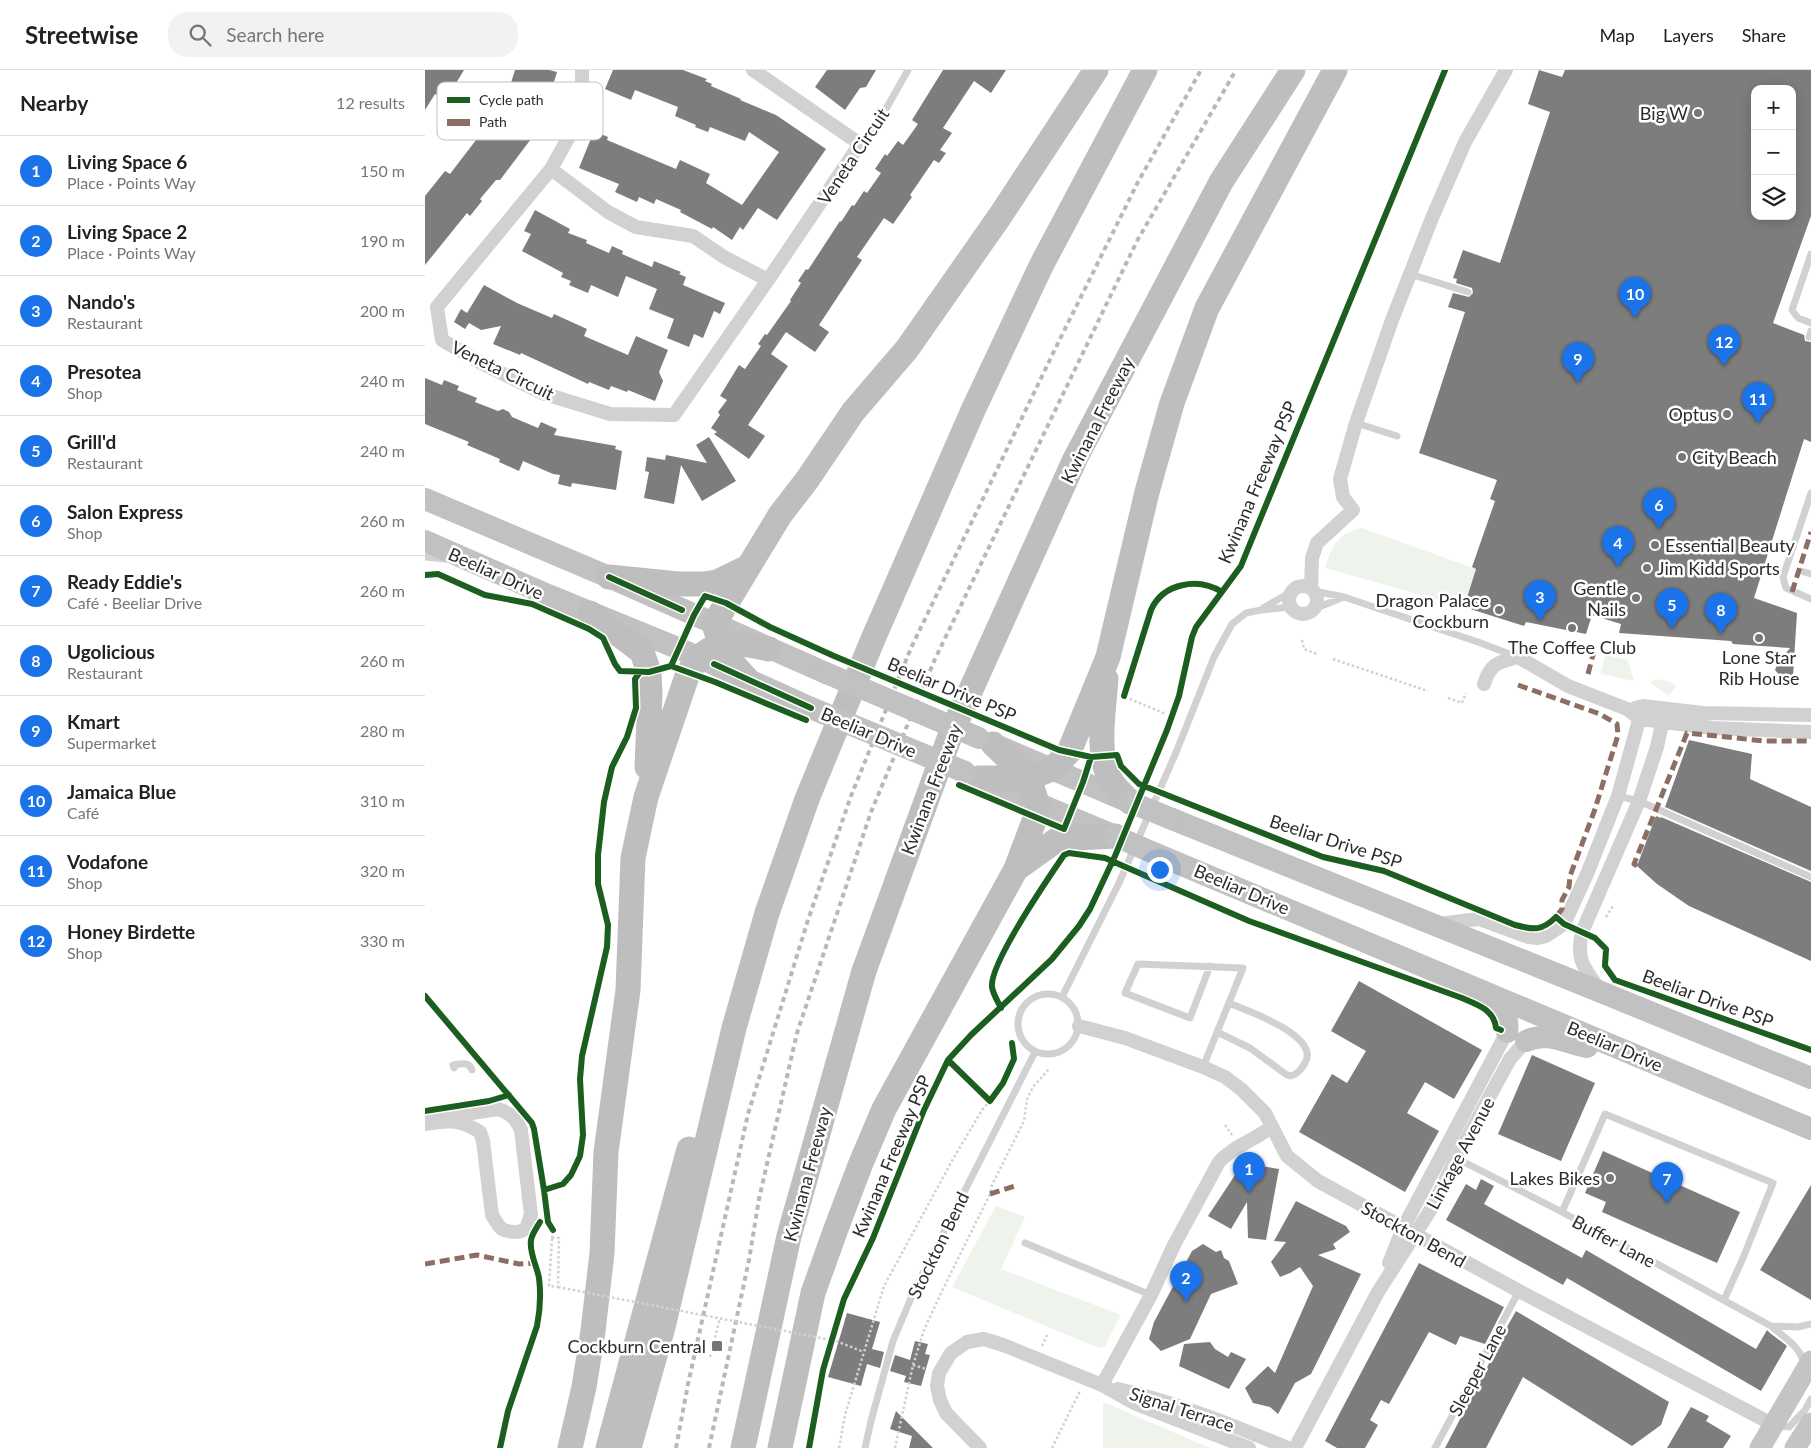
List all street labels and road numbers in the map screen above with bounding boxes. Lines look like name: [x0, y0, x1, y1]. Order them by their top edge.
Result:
street label: Veneta Circuit: [813, 103, 894, 208]
street label: Veneta Circuit: [448, 336, 559, 405]
street label: Kwinana Freeway: [1056, 353, 1139, 487]
street label: Kwinana Freeway PSP: [1213, 397, 1301, 567]
street label: Beeliar Drive: [445, 542, 547, 604]
street label: Beeliar Drive PSP: [884, 652, 1020, 726]
street label: Beeliar Drive: [818, 702, 920, 762]
street label: Kwinana Freeway: [896, 720, 966, 858]
street label: Beeliar Drive PSP: [1267, 809, 1405, 873]
street label: Beeliar Drive: [1191, 859, 1293, 919]
street label: Beeliar Drive PSP: [1640, 964, 1777, 1032]
street label: Beeliar Drive: [1564, 1016, 1666, 1076]
street label: Kwinana Freeway PSP: [847, 1071, 935, 1241]
street label: Linkage Avenue: [1421, 1093, 1499, 1213]
street label: Kwinana Freeway: [778, 1103, 836, 1244]
street label: Stockton Bend: [903, 1188, 973, 1302]
street label: Stockton Bend: [1358, 1196, 1470, 1272]
street label: Buffer Lane: [1569, 1210, 1659, 1272]
street label: Sleeper Lane: [1444, 1320, 1510, 1420]
street label: Signal Terrace: [1127, 1382, 1237, 1436]

